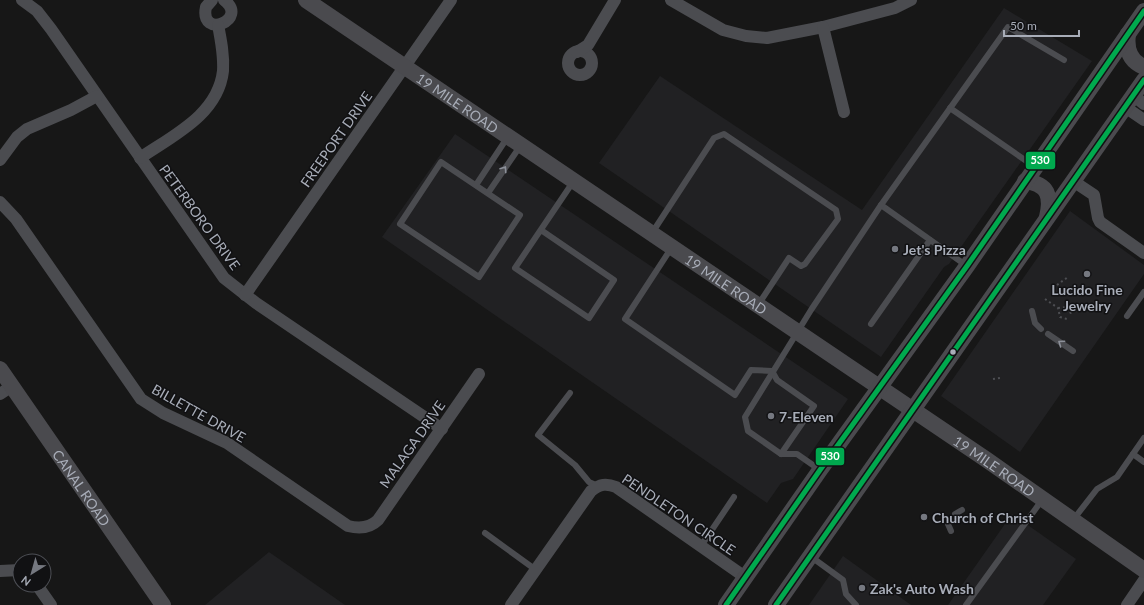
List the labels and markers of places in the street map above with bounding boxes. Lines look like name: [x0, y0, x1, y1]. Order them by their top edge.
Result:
place label: Jet's Pizza: [903, 241, 966, 258]
marker: Jet's Pizza: [890, 244, 900, 254]
marker: Lucido Fine Jewelry: [1082, 269, 1092, 279]
place label: Lucido Fine Jewelry: [1051, 281, 1123, 314]
unlabelled marker: [948, 347, 958, 357]
place label: 7-Eleven: [779, 408, 834, 425]
marker: 7-Eleven: [766, 411, 776, 421]
place label: Church of Christ: [932, 509, 1034, 526]
marker: Church of Christ: [919, 512, 929, 522]
place label: Zak's Auto Wash: [870, 580, 974, 597]
marker: Zak's Auto Wash: [857, 583, 867, 593]

